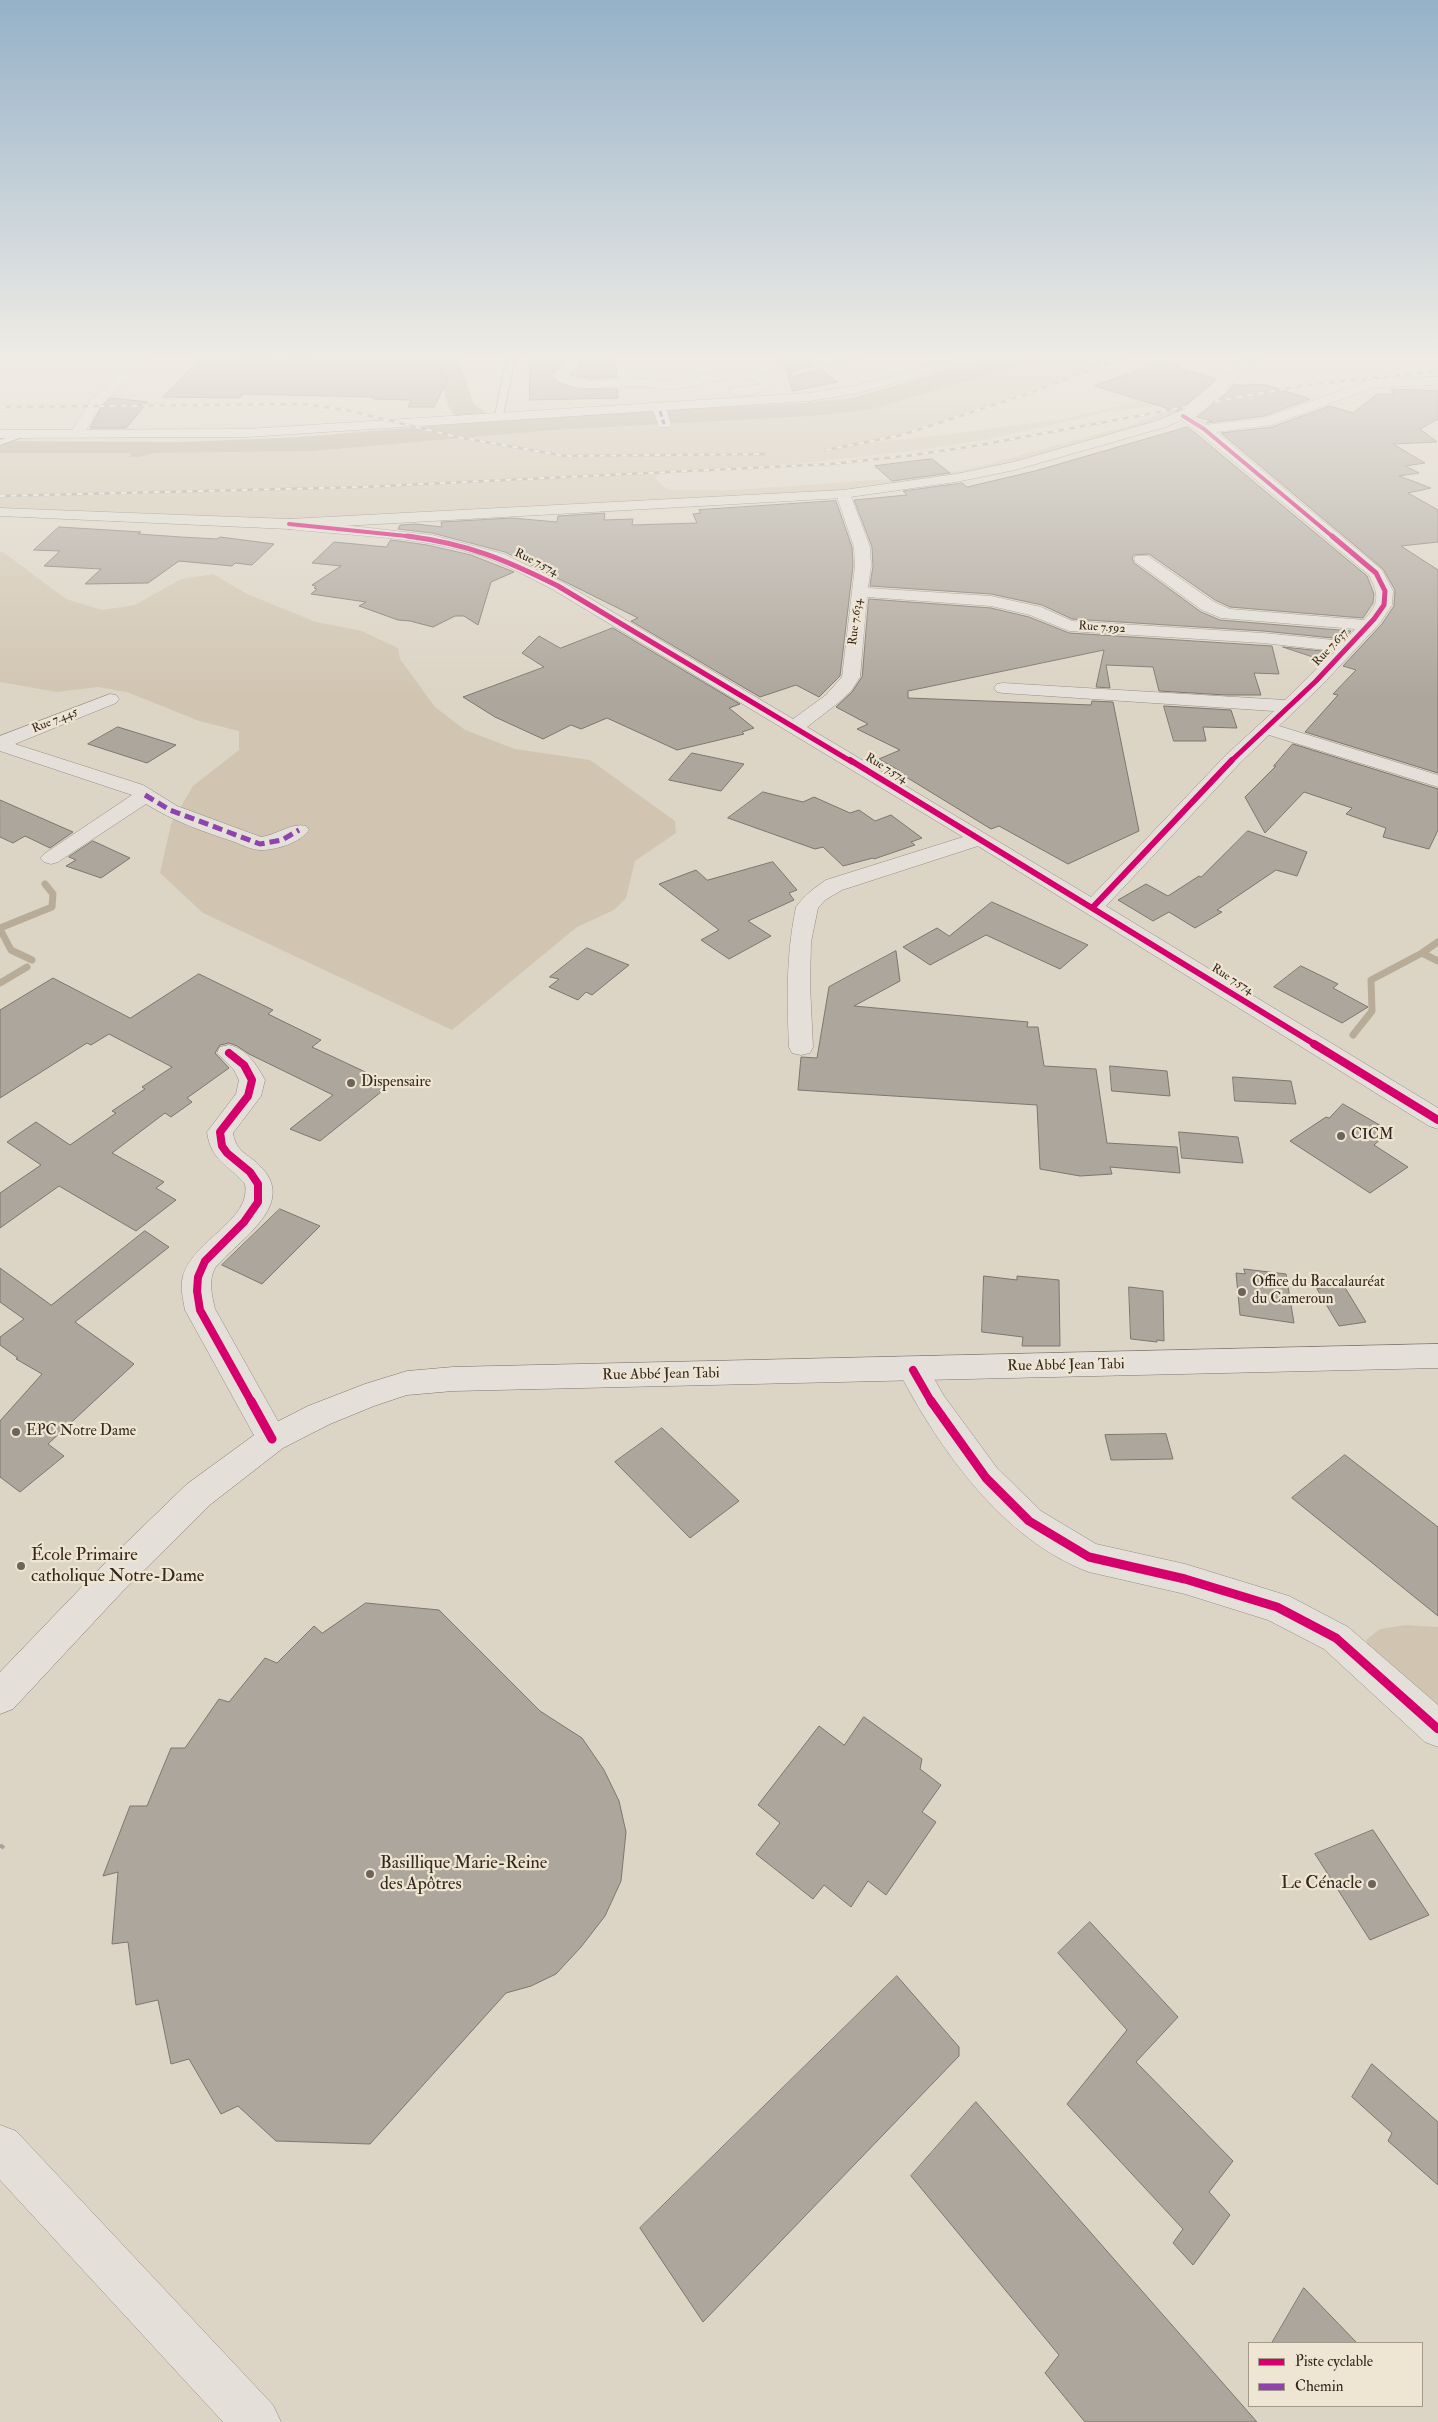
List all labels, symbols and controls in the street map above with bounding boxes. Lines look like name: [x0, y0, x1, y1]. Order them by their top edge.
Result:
street label: Rue 7.574: [512, 546, 560, 580]
street label: Rue 7.634: [846, 598, 866, 646]
street label: Rue 7.592: [1078, 619, 1126, 637]
street label: Rue 7.637: [1310, 626, 1352, 670]
street label: Rue 7.445: [30, 705, 80, 737]
street label: Rue 7.574: [862, 751, 910, 787]
street label: Rue 7.574: [1208, 962, 1256, 998]
place label: Dispensaire: [361, 1074, 431, 1092]
marker: Dispensaire: [345, 1077, 357, 1089]
place label: CICM: [1351, 1127, 1393, 1145]
marker: CICM: [1335, 1130, 1347, 1142]
place label: Office du Baccalauréat du Cameroun: [1252, 1274, 1385, 1309]
marker: Office du Baccalauréat du Cameroun: [1236, 1286, 1248, 1298]
street label: Rue Abbé Jean Tabi: [1007, 1356, 1125, 1376]
street label: Rue Abbé Jean Tabi: [602, 1365, 720, 1385]
place label: EPC Notre Dame: [26, 1423, 136, 1441]
marker: EPC Notre Dame: [10, 1426, 22, 1438]
place label: École Primaire catholique Notre-Dame: [31, 1545, 204, 1588]
marker: École Primaire catholique Notre-Dame: [15, 1560, 27, 1572]
place label: Basillique Marie-Reine des Apôtres: [380, 1853, 547, 1896]
marker: Basillique Marie-Reine des Apôtres: [364, 1868, 376, 1880]
place label: Le Cénacle: [1281, 1873, 1362, 1895]
marker: Le Cénacle: [1366, 1878, 1378, 1890]
legend: [1248, 2342, 1423, 2407]
text: Piste cyclable: [1295, 2352, 1373, 2371]
text: Chemin: [1295, 2377, 1344, 2396]

